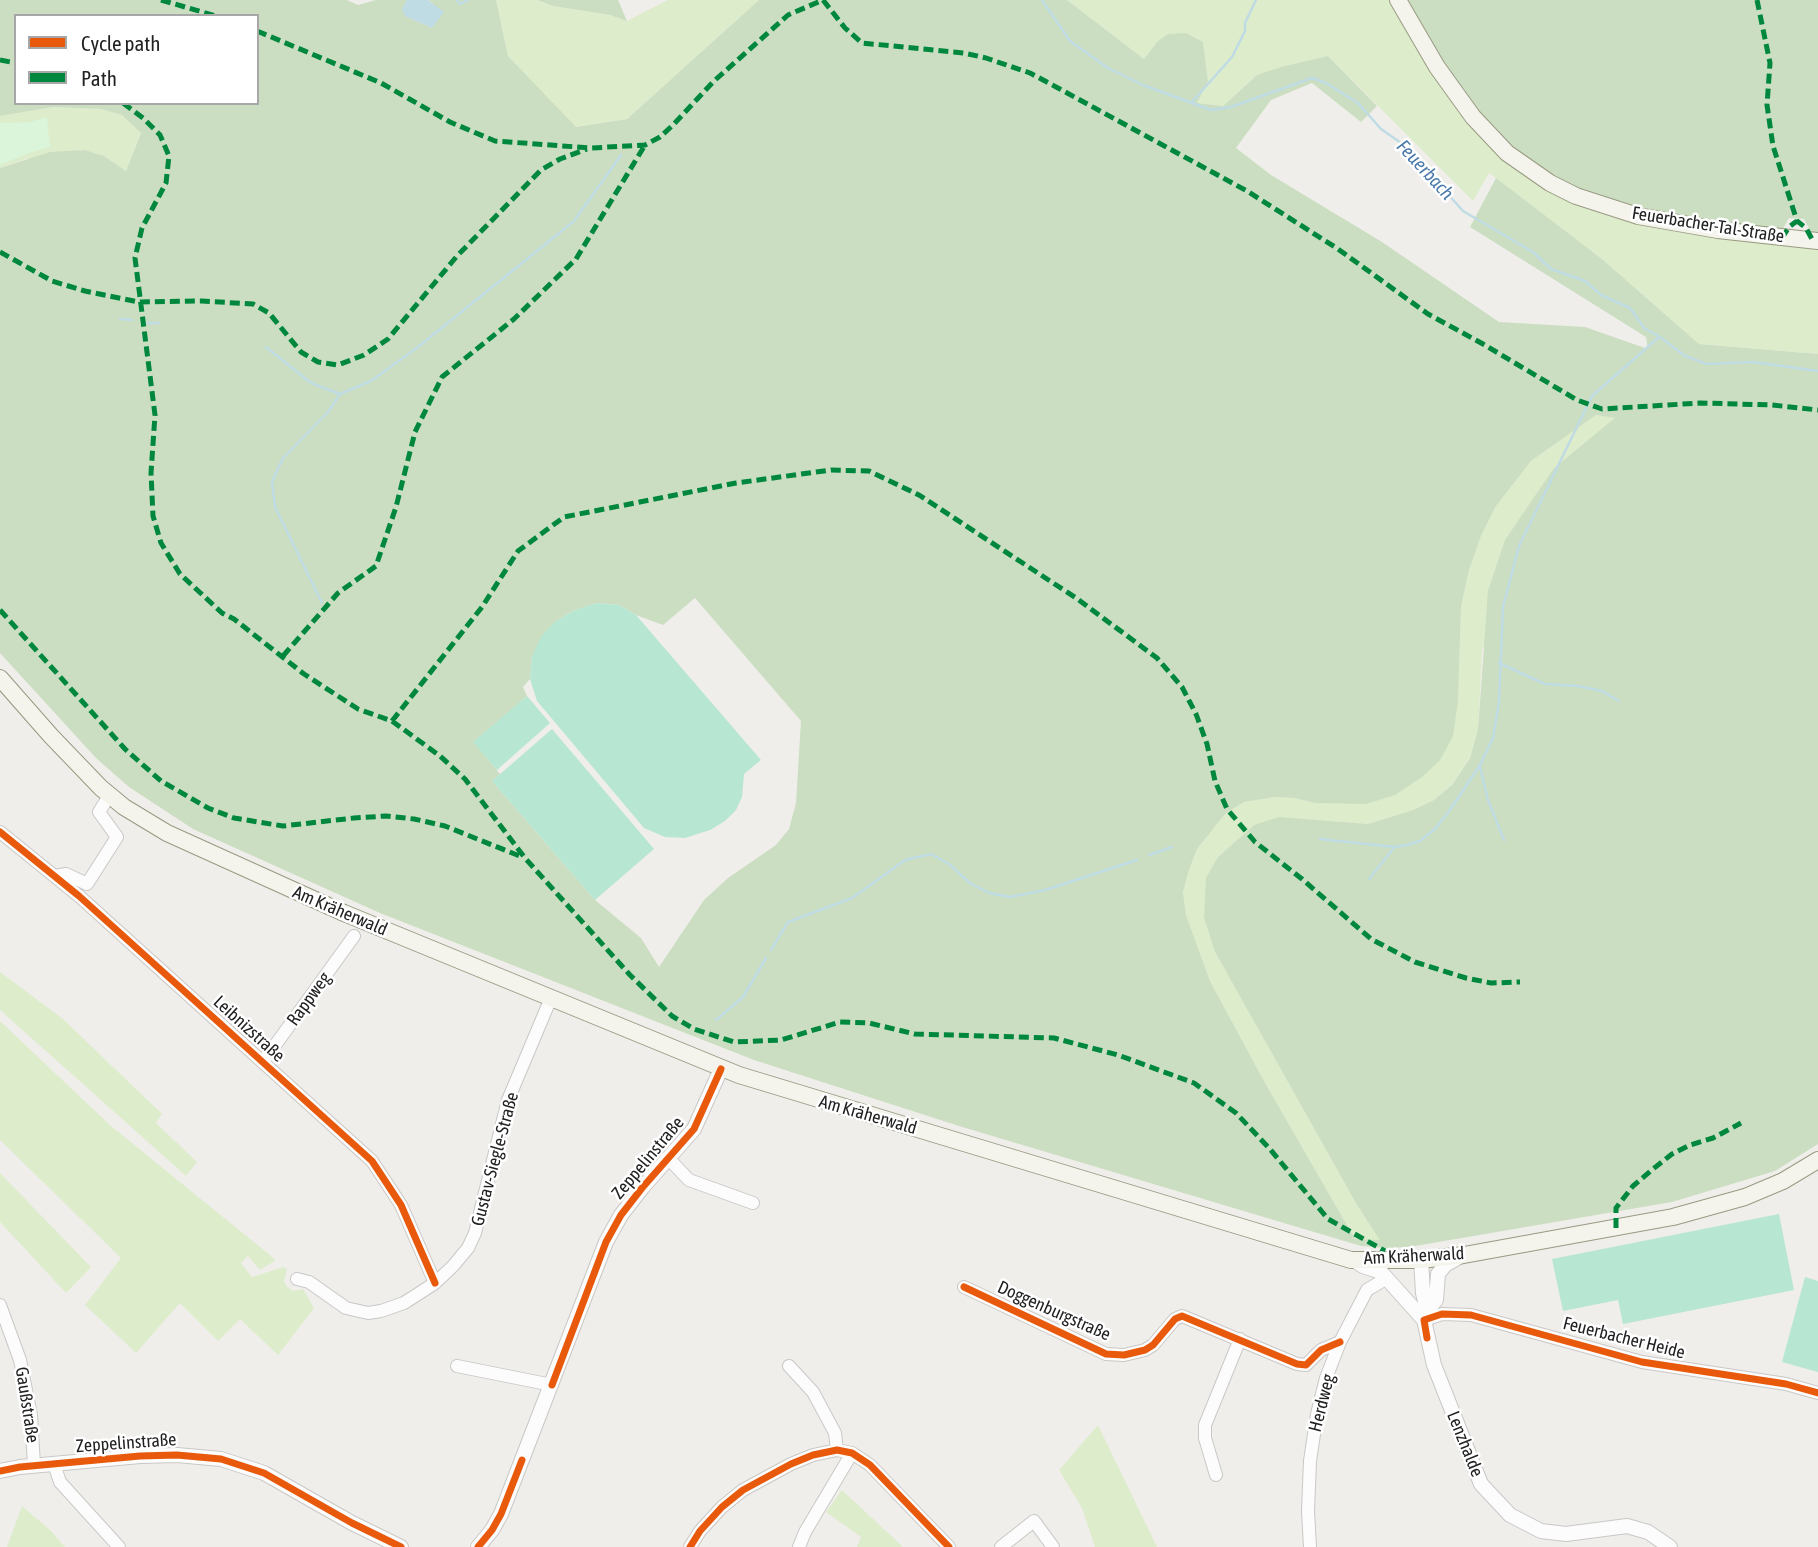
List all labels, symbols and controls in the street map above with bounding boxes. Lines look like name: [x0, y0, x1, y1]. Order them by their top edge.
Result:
legend: [14, 14, 259, 105]
text: Cycle path: [81, 31, 160, 55]
text: Path: [81, 66, 117, 90]
water label: Feuerbach: [1392, 135, 1458, 205]
street label: Feuerbacher-Tal-Straße: [1630, 202, 1786, 248]
street label: Am Kräherwald: [289, 881, 391, 941]
street label: Rappweg: [282, 968, 336, 1030]
street label: Leibnizstraße: [209, 991, 289, 1067]
street label: Gustav-Siegle-Straße: [467, 1090, 523, 1228]
street label: Am Kräherwald: [817, 1091, 919, 1139]
street label: Zeppelinstraße: [607, 1113, 689, 1203]
street label: Am Kräherwald: [1363, 1243, 1465, 1269]
street label: Doggenburgstraße: [994, 1276, 1114, 1346]
street label: Feuerbacher Heide: [1561, 1312, 1687, 1364]
street label: Gaußstraße: [10, 1366, 44, 1444]
street label: Herdweg: [1304, 1372, 1340, 1434]
street label: Lenzhalde: [1442, 1408, 1488, 1480]
street label: Zeppelinstraße: [75, 1429, 177, 1457]

